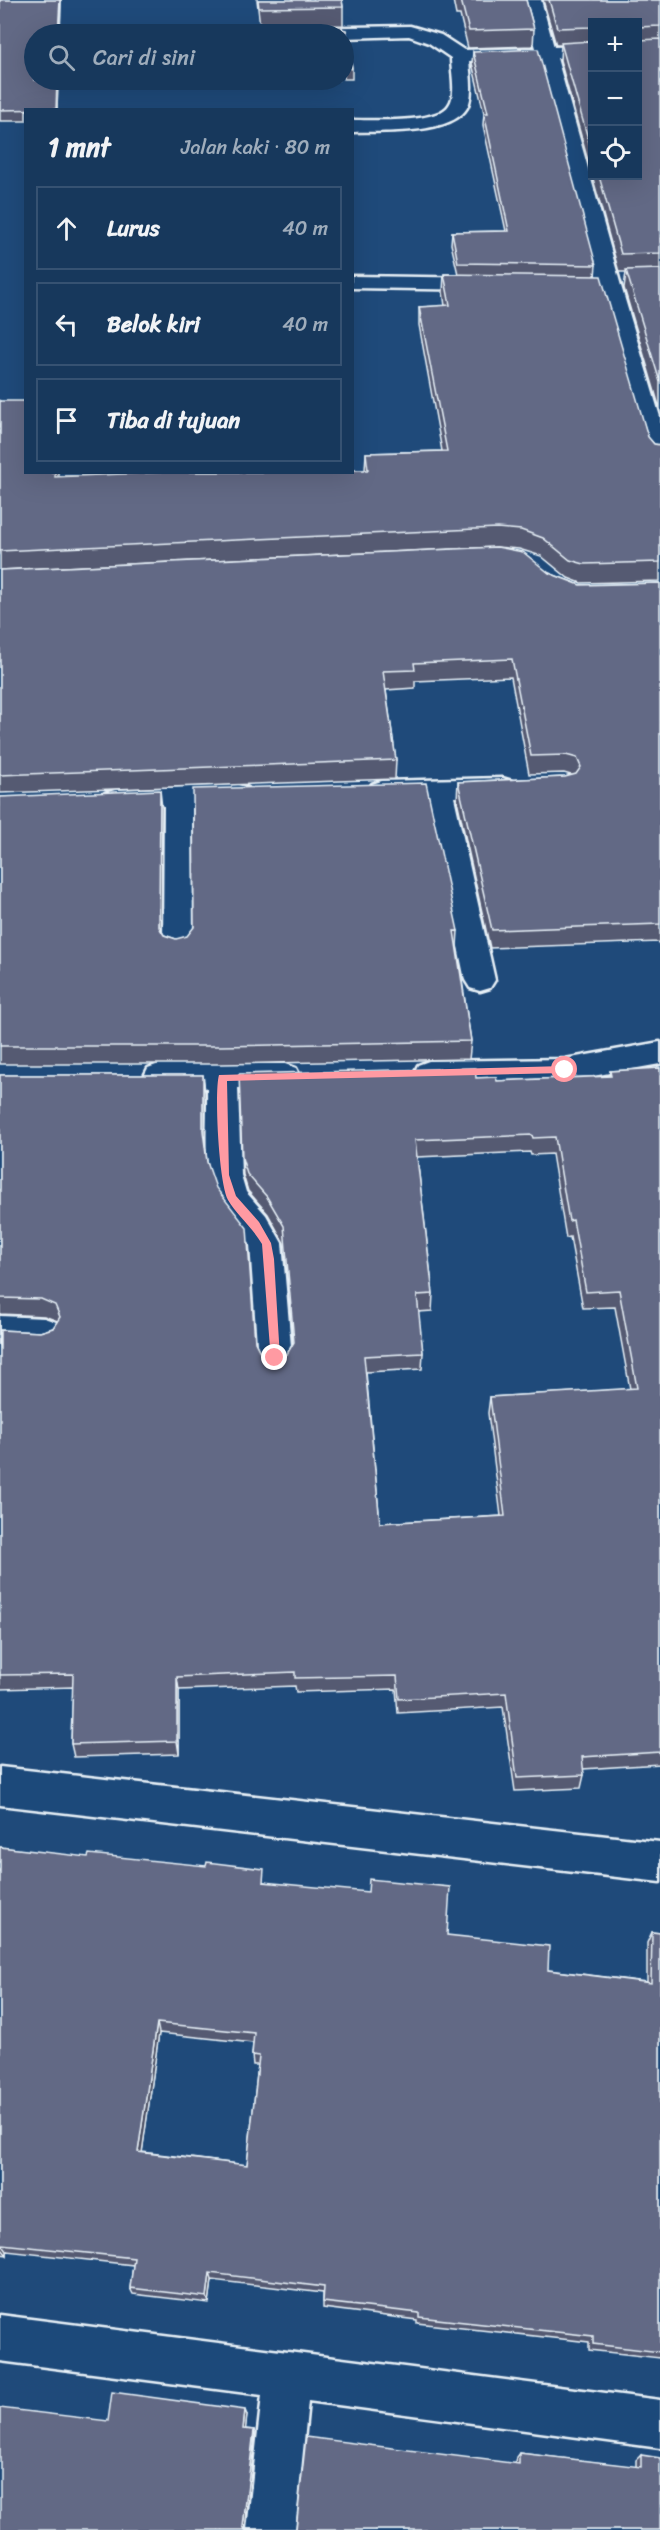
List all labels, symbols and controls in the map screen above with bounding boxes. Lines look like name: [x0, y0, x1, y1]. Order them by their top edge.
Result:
map controls: [588, 18, 642, 180]
button: +: [588, 18, 642, 72]
search box: [24, 24, 354, 90]
text: Cari di sini: [93, 38, 195, 77]
icon: search: [45, 41, 78, 74]
button: −: [588, 72, 642, 126]
text: 1 mnt: [48, 124, 110, 170]
button: locate: [588, 126, 642, 180]
text: Jalan kaki · 80 m: [181, 130, 330, 165]
text: Lurus: [107, 209, 160, 248]
text: 40 m: [282, 211, 328, 246]
icon: ahead: [50, 212, 83, 245]
text: Belok kiri: [107, 305, 200, 344]
text: 40 m: [282, 307, 328, 342]
icon: left: [50, 308, 83, 341]
text: Tiba di tujuan: [107, 401, 240, 440]
icon: arrive: [50, 404, 83, 437]
route start: [551, 1056, 577, 1082]
route end: [261, 1344, 287, 1370]

